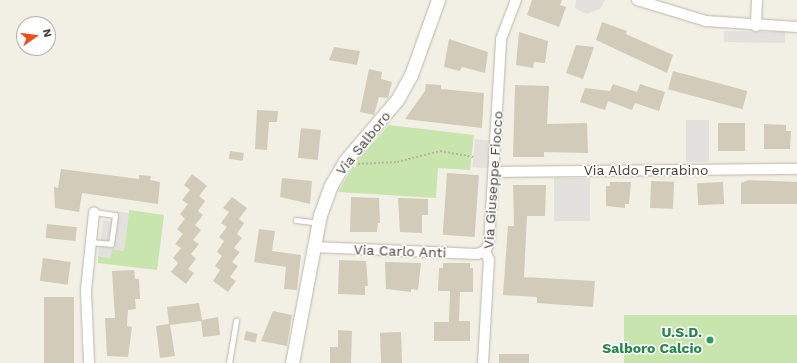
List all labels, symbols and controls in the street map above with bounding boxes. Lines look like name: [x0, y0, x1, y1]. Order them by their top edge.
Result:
north arrow: [16, 16, 56, 56]
text: N: [40, 28, 54, 39]
street label: Via Salboro: [332, 108, 394, 178]
street label: Via Giuseppe Fiocco: [480, 110, 506, 250]
street label: Via Aldo Ferrabino: [583, 162, 709, 178]
street label: Via Carlo Anti: [353, 241, 447, 261]
place label: U.S.D. Salboro Calcio: [602, 324, 702, 356]
marker: U.S.D. Salboro Calcio: [705, 335, 715, 345]

